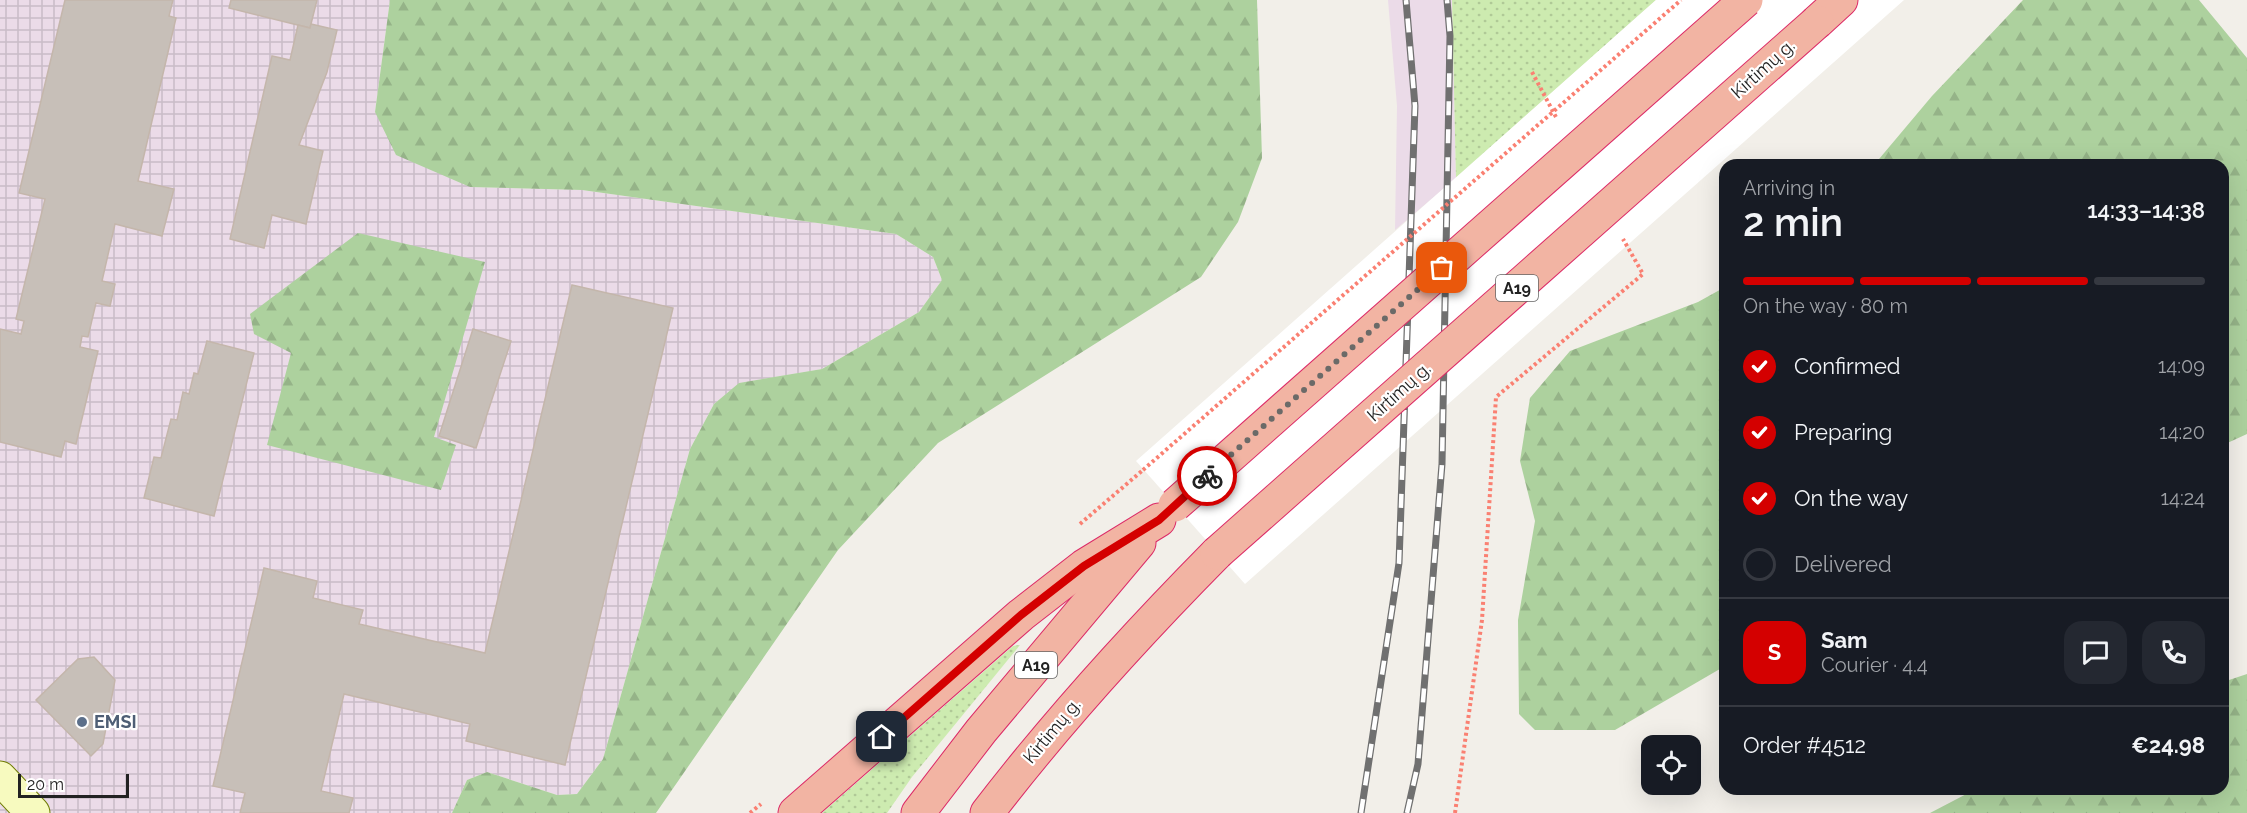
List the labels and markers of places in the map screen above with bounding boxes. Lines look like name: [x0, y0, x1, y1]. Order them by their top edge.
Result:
pin: [1416, 242, 1467, 293]
place label: EMSI: [94, 711, 137, 732]
pin: [856, 711, 907, 762]
marker: EMSI: [75, 715, 89, 729]

